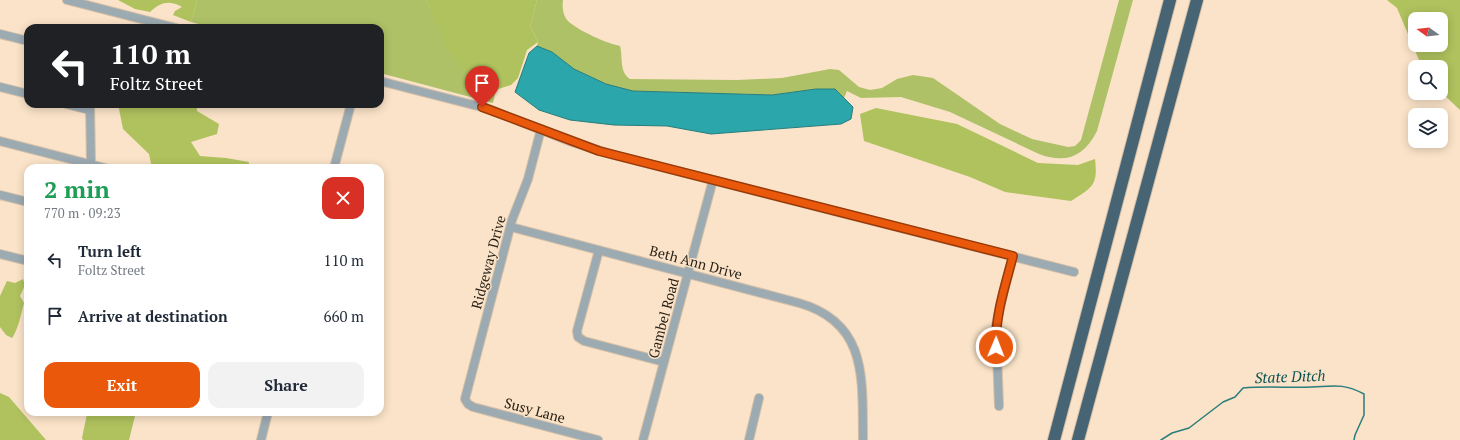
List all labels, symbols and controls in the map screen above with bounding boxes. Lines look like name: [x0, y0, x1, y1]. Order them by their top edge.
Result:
north arrow: [1408, 12, 1448, 52]
map controls: [1408, 12, 1448, 148]
text: 110 m: [110, 35, 191, 72]
icon: left: [44, 40, 96, 92]
button: search: [1408, 60, 1448, 100]
pin: [465, 66, 499, 107]
text: Foltz Street: [110, 71, 203, 95]
icon: arrive: [471, 72, 493, 94]
button: layers: [1408, 108, 1448, 148]
text: 2 min: [44, 173, 110, 205]
button: close: [322, 177, 364, 219]
text: 770 m · 09:23: [44, 204, 121, 222]
street label: Ridgeway Drive: [466, 213, 510, 311]
text: Turn left: [78, 241, 142, 261]
street label: Beth Ann Drive: [648, 241, 744, 283]
icon: left: [44, 249, 66, 271]
text: 110 m: [323, 250, 364, 270]
text: Foltz Street: [78, 261, 145, 279]
street label: Gambel Road: [643, 276, 683, 360]
icon: arrive: [44, 305, 66, 327]
text: Arrive at destination: [78, 306, 228, 326]
text: 660 m: [323, 306, 364, 326]
position arrow: [975, 326, 1017, 368]
button: Exit: [44, 362, 200, 408]
button: Share: [208, 362, 364, 408]
water label: State Ditch: [1254, 365, 1326, 387]
street label: Susy Lane: [502, 393, 568, 427]

